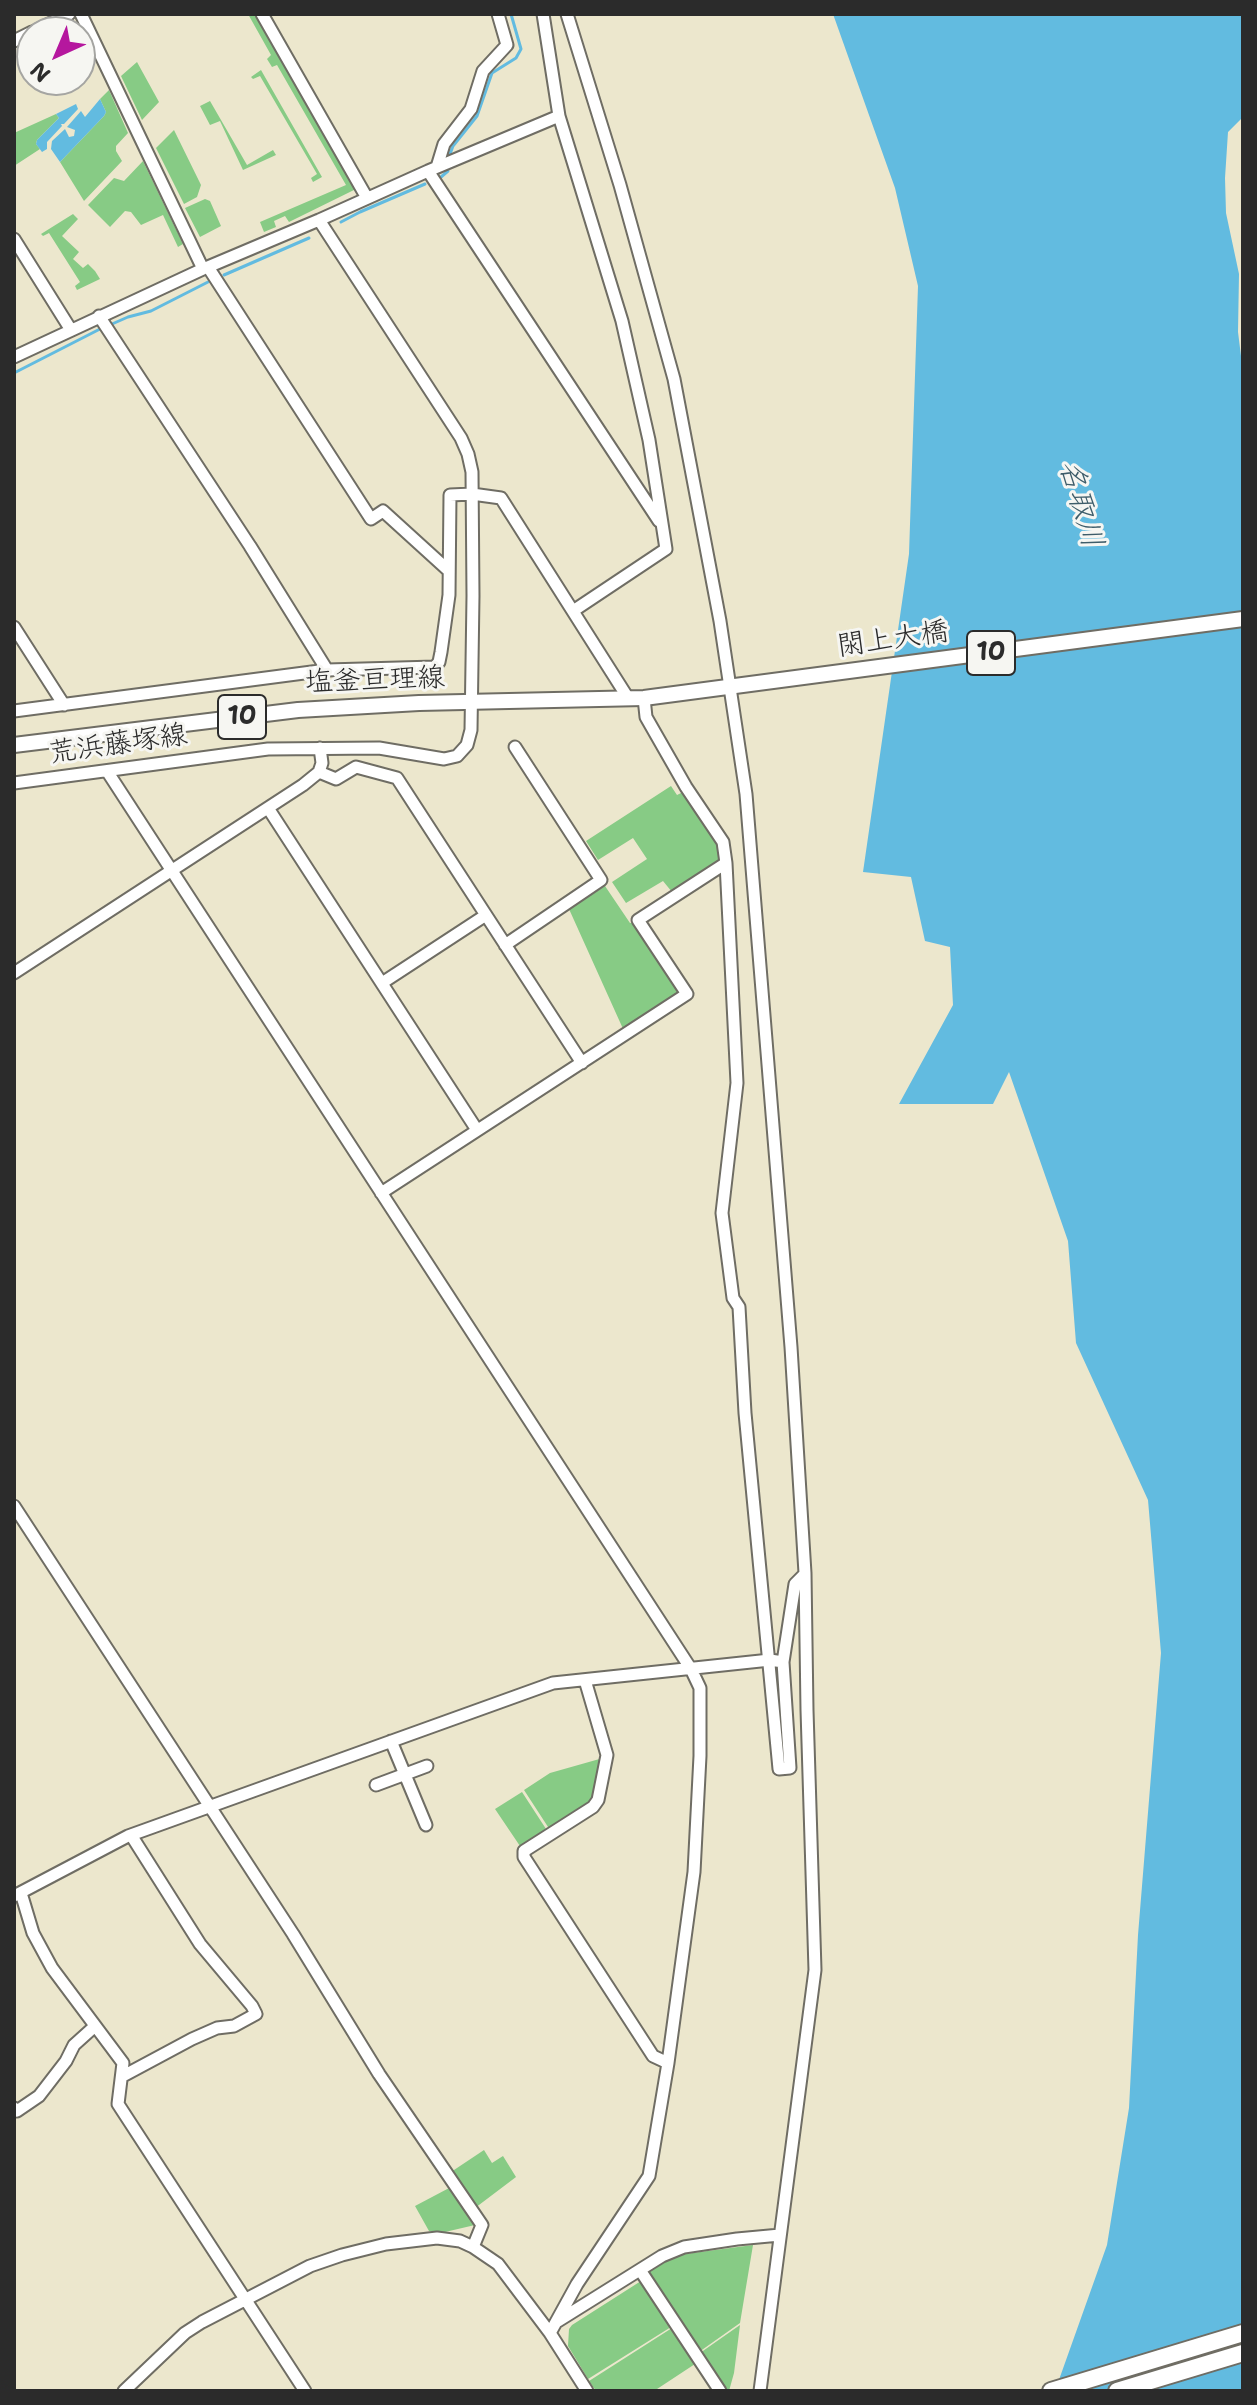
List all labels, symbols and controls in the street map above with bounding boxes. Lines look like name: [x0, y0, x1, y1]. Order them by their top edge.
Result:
north arrow: [16, 16, 96, 96]
text: N: [24, 56, 57, 89]
water label: 名取川: [1050, 456, 1110, 552]
street label: 閖上大橋: [835, 616, 951, 664]
road number: 10: [967, 631, 1015, 675]
street label: 塩釜亘理線: [304, 662, 446, 700]
road number: 10: [218, 695, 266, 739]
street label: 荒浜藤塚線: [46, 719, 190, 771]

